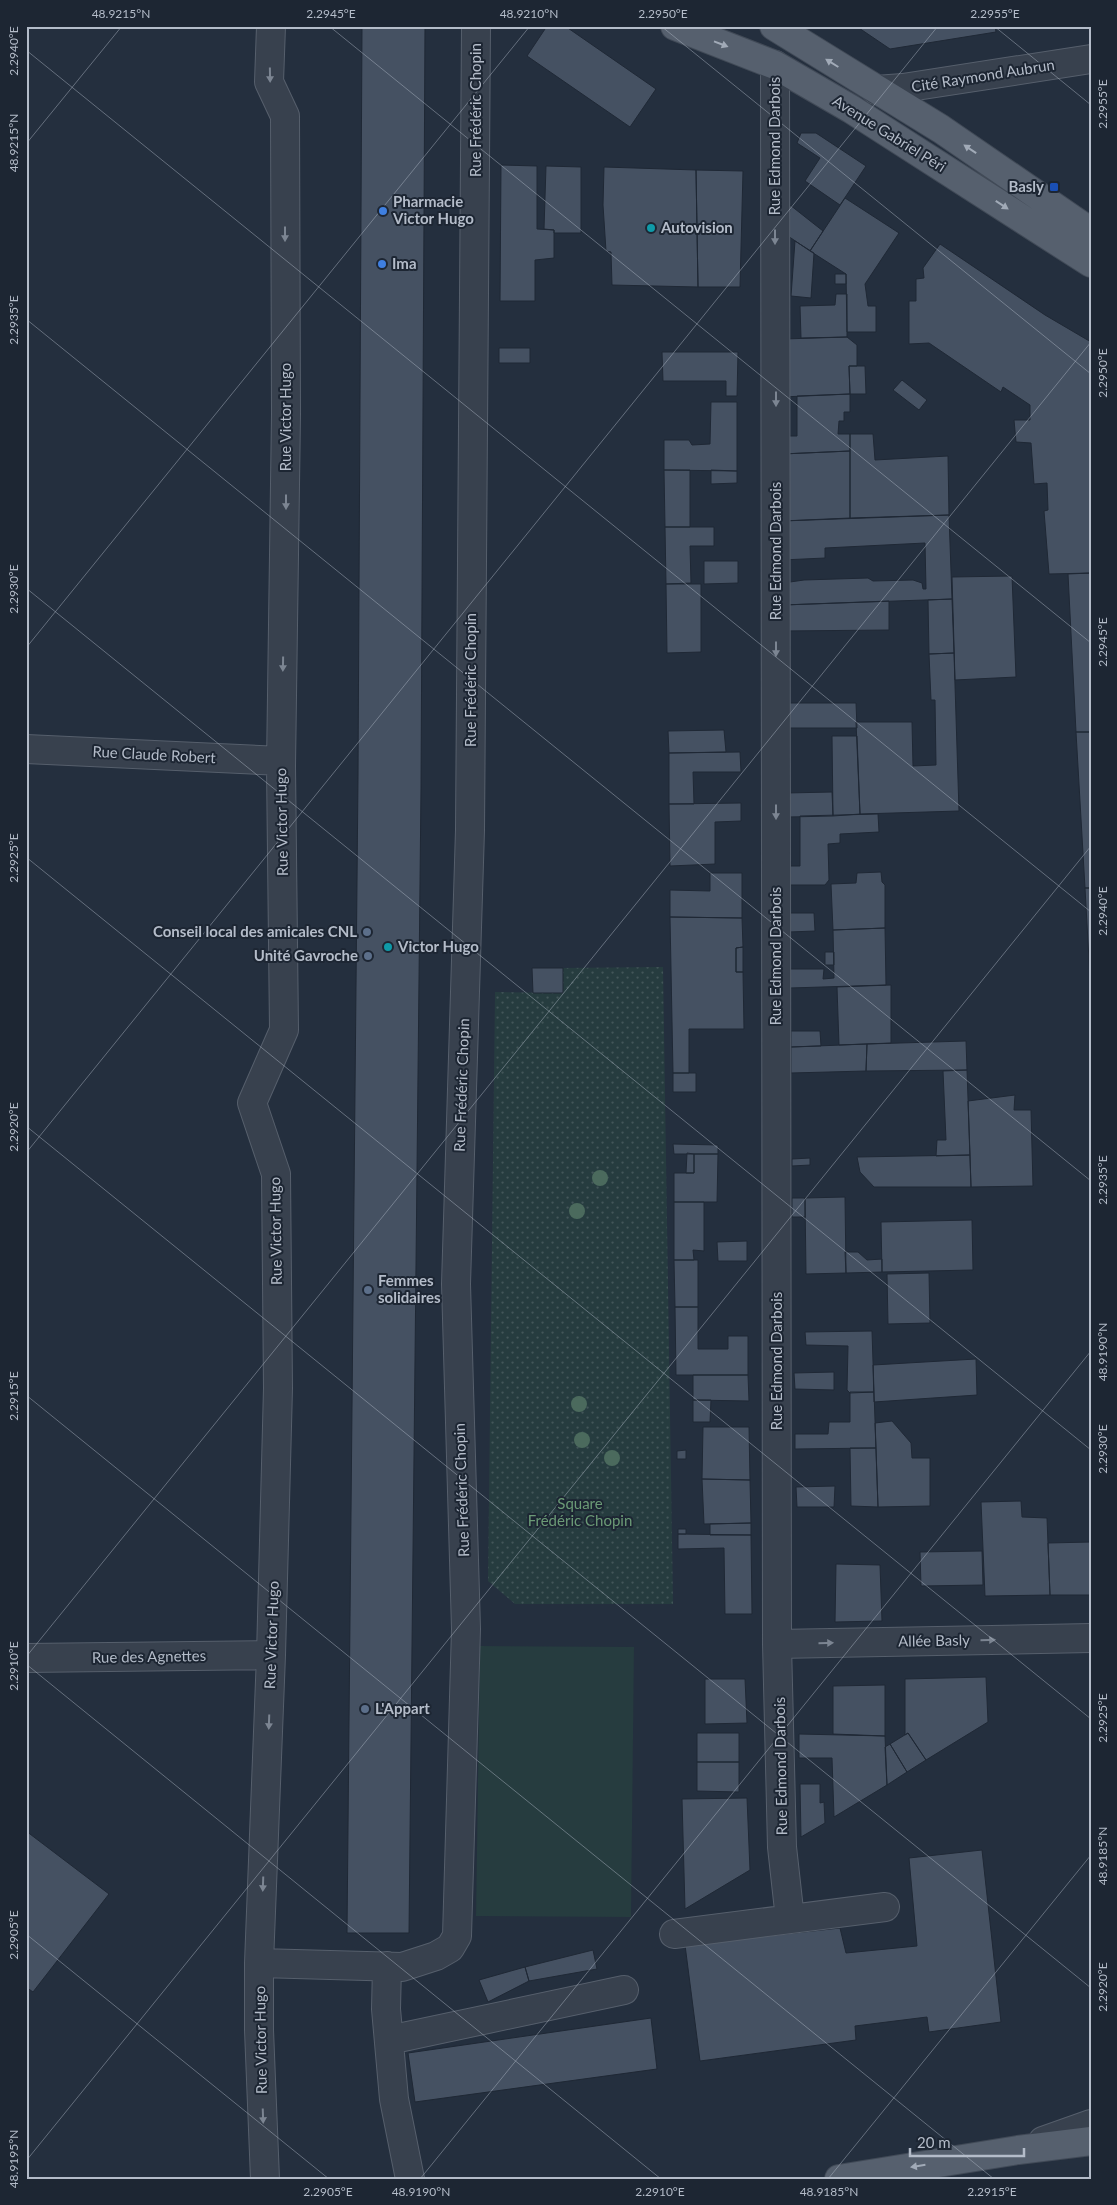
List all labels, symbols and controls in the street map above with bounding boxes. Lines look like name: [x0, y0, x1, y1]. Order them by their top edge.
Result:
text: 48.9215°N: [92, 6, 150, 21]
text: 2.2945°E: [306, 6, 356, 21]
text: 48.9210°N: [500, 6, 558, 21]
text: 2.2950°E: [638, 6, 688, 21]
text: 2.2955°E: [970, 6, 1020, 21]
text: 2.2940°E: [6, 26, 21, 76]
one-way arrow: [714, 40, 729, 48]
street label: Rue Frédéric Chopin: [466, 43, 484, 177]
street label: Cité Raymond Aubrun: [910, 55, 1056, 95]
one-way arrow: [826, 58, 839, 67]
one-way arrow: [266, 67, 274, 83]
street label: Rue Edmond Darbois: [765, 77, 783, 215]
text: 2.2955°E: [1095, 79, 1110, 129]
street label: Avenue Gabriel Péri: [830, 91, 950, 175]
text: 48.9215°N: [6, 114, 21, 172]
one-way arrow: [963, 144, 977, 154]
place label: Basly: [1008, 177, 1044, 195]
marker: Basly: [1048, 181, 1060, 193]
place label: Pharmacie Victor Hugo: [392, 192, 474, 227]
one-way arrow: [995, 200, 1009, 210]
marker: Pharmacie Victor Hugo: [377, 205, 389, 217]
place label: Autovision: [660, 218, 733, 236]
marker: Autovision: [645, 222, 657, 234]
one-way arrow: [281, 226, 289, 242]
one-way arrow: [771, 229, 779, 245]
place label: Ima: [392, 254, 417, 272]
marker: Ima: [376, 258, 388, 270]
text: 2.2935°E: [6, 295, 21, 345]
text: 2.2950°E: [1095, 348, 1110, 398]
street label: Rue Victor Hugo: [276, 363, 294, 471]
one-way arrow: [772, 391, 780, 407]
street label: Rue Edmond Darbois: [766, 482, 784, 620]
one-way arrow: [282, 494, 290, 510]
text: 2.2930°E: [6, 564, 21, 614]
street label: Rue Frédéric Chopin: [461, 613, 479, 747]
text: 2.2945°E: [1095, 617, 1110, 667]
one-way arrow: [772, 641, 780, 657]
one-way arrow: [279, 656, 287, 672]
street label: Rue Claude Robert: [92, 742, 217, 766]
street label: Rue Victor Hugo: [271, 768, 291, 876]
one-way arrow: [772, 804, 780, 820]
text: 2.2925°E: [6, 833, 21, 883]
text: 2.2940°E: [1095, 886, 1110, 936]
street label: Rue Edmond Darbois: [766, 887, 784, 1025]
place label: Conseil local des amicales CNL: [153, 922, 357, 940]
marker: Conseil local des amicales CNL: [361, 926, 373, 938]
place label: Victor Hugo: [397, 937, 479, 955]
marker: Victor Hugo: [382, 941, 394, 953]
place label: Unité Gavroche: [254, 946, 358, 964]
marker: Unité Gavroche: [362, 950, 374, 962]
street label: Rue Frédéric Chopin: [450, 1018, 472, 1152]
text: 2.2920°E: [6, 1102, 21, 1152]
text: 2.2935°E: [1095, 1155, 1110, 1205]
street label: Rue Victor Hugo: [265, 1177, 285, 1285]
place label: Femmes solidaires: [378, 1271, 441, 1306]
marker: Femmes solidaires: [362, 1284, 374, 1296]
street label: Rue Edmond Darbois: [767, 1292, 785, 1430]
text: 48.9190°N: [1095, 1323, 1110, 1381]
text: 2.2915°E: [6, 1371, 21, 1421]
street label: Rue Frédéric Chopin: [450, 1423, 472, 1557]
text: 2.2930°E: [1095, 1424, 1110, 1474]
park label: Square Frédéric Chopin: [528, 1494, 632, 1529]
street label: Rue Victor Hugo: [260, 1581, 282, 1689]
street label: Allée Basly: [898, 1630, 970, 1650]
one-way arrow: [980, 1636, 996, 1644]
one-way arrow: [818, 1639, 834, 1647]
text: 2.2910°E: [6, 1641, 21, 1691]
street label: Rue des Agnettes: [92, 1646, 206, 1666]
text: 2.2925°E: [1095, 1693, 1110, 1743]
street label: Rue Edmond Darbois: [770, 1697, 790, 1835]
place label: L'Appart: [375, 1699, 430, 1717]
marker: L'Appart: [359, 1703, 371, 1715]
one-way arrow: [265, 1714, 273, 1730]
text: 48.9185°N: [1095, 1827, 1110, 1885]
one-way arrow: [258, 1876, 266, 1892]
text: 2.2905°E: [6, 1910, 21, 1960]
text: 2.2920°E: [1095, 1962, 1110, 2012]
street label: Rue Victor Hugo: [250, 1986, 270, 2094]
one-way arrow: [259, 2109, 267, 2125]
scale bar: [910, 2125, 1023, 2157]
text: 48.9195°N: [6, 2130, 21, 2188]
text: 20 m: [917, 2133, 951, 2151]
one-way arrow: [909, 2162, 925, 2170]
text: 2.2905°E: [303, 2184, 353, 2199]
text: 48.9190°N: [392, 2184, 450, 2199]
text: 2.2910°E: [635, 2184, 685, 2199]
text: 48.9185°N: [800, 2184, 858, 2199]
text: 2.2915°E: [967, 2184, 1017, 2199]

